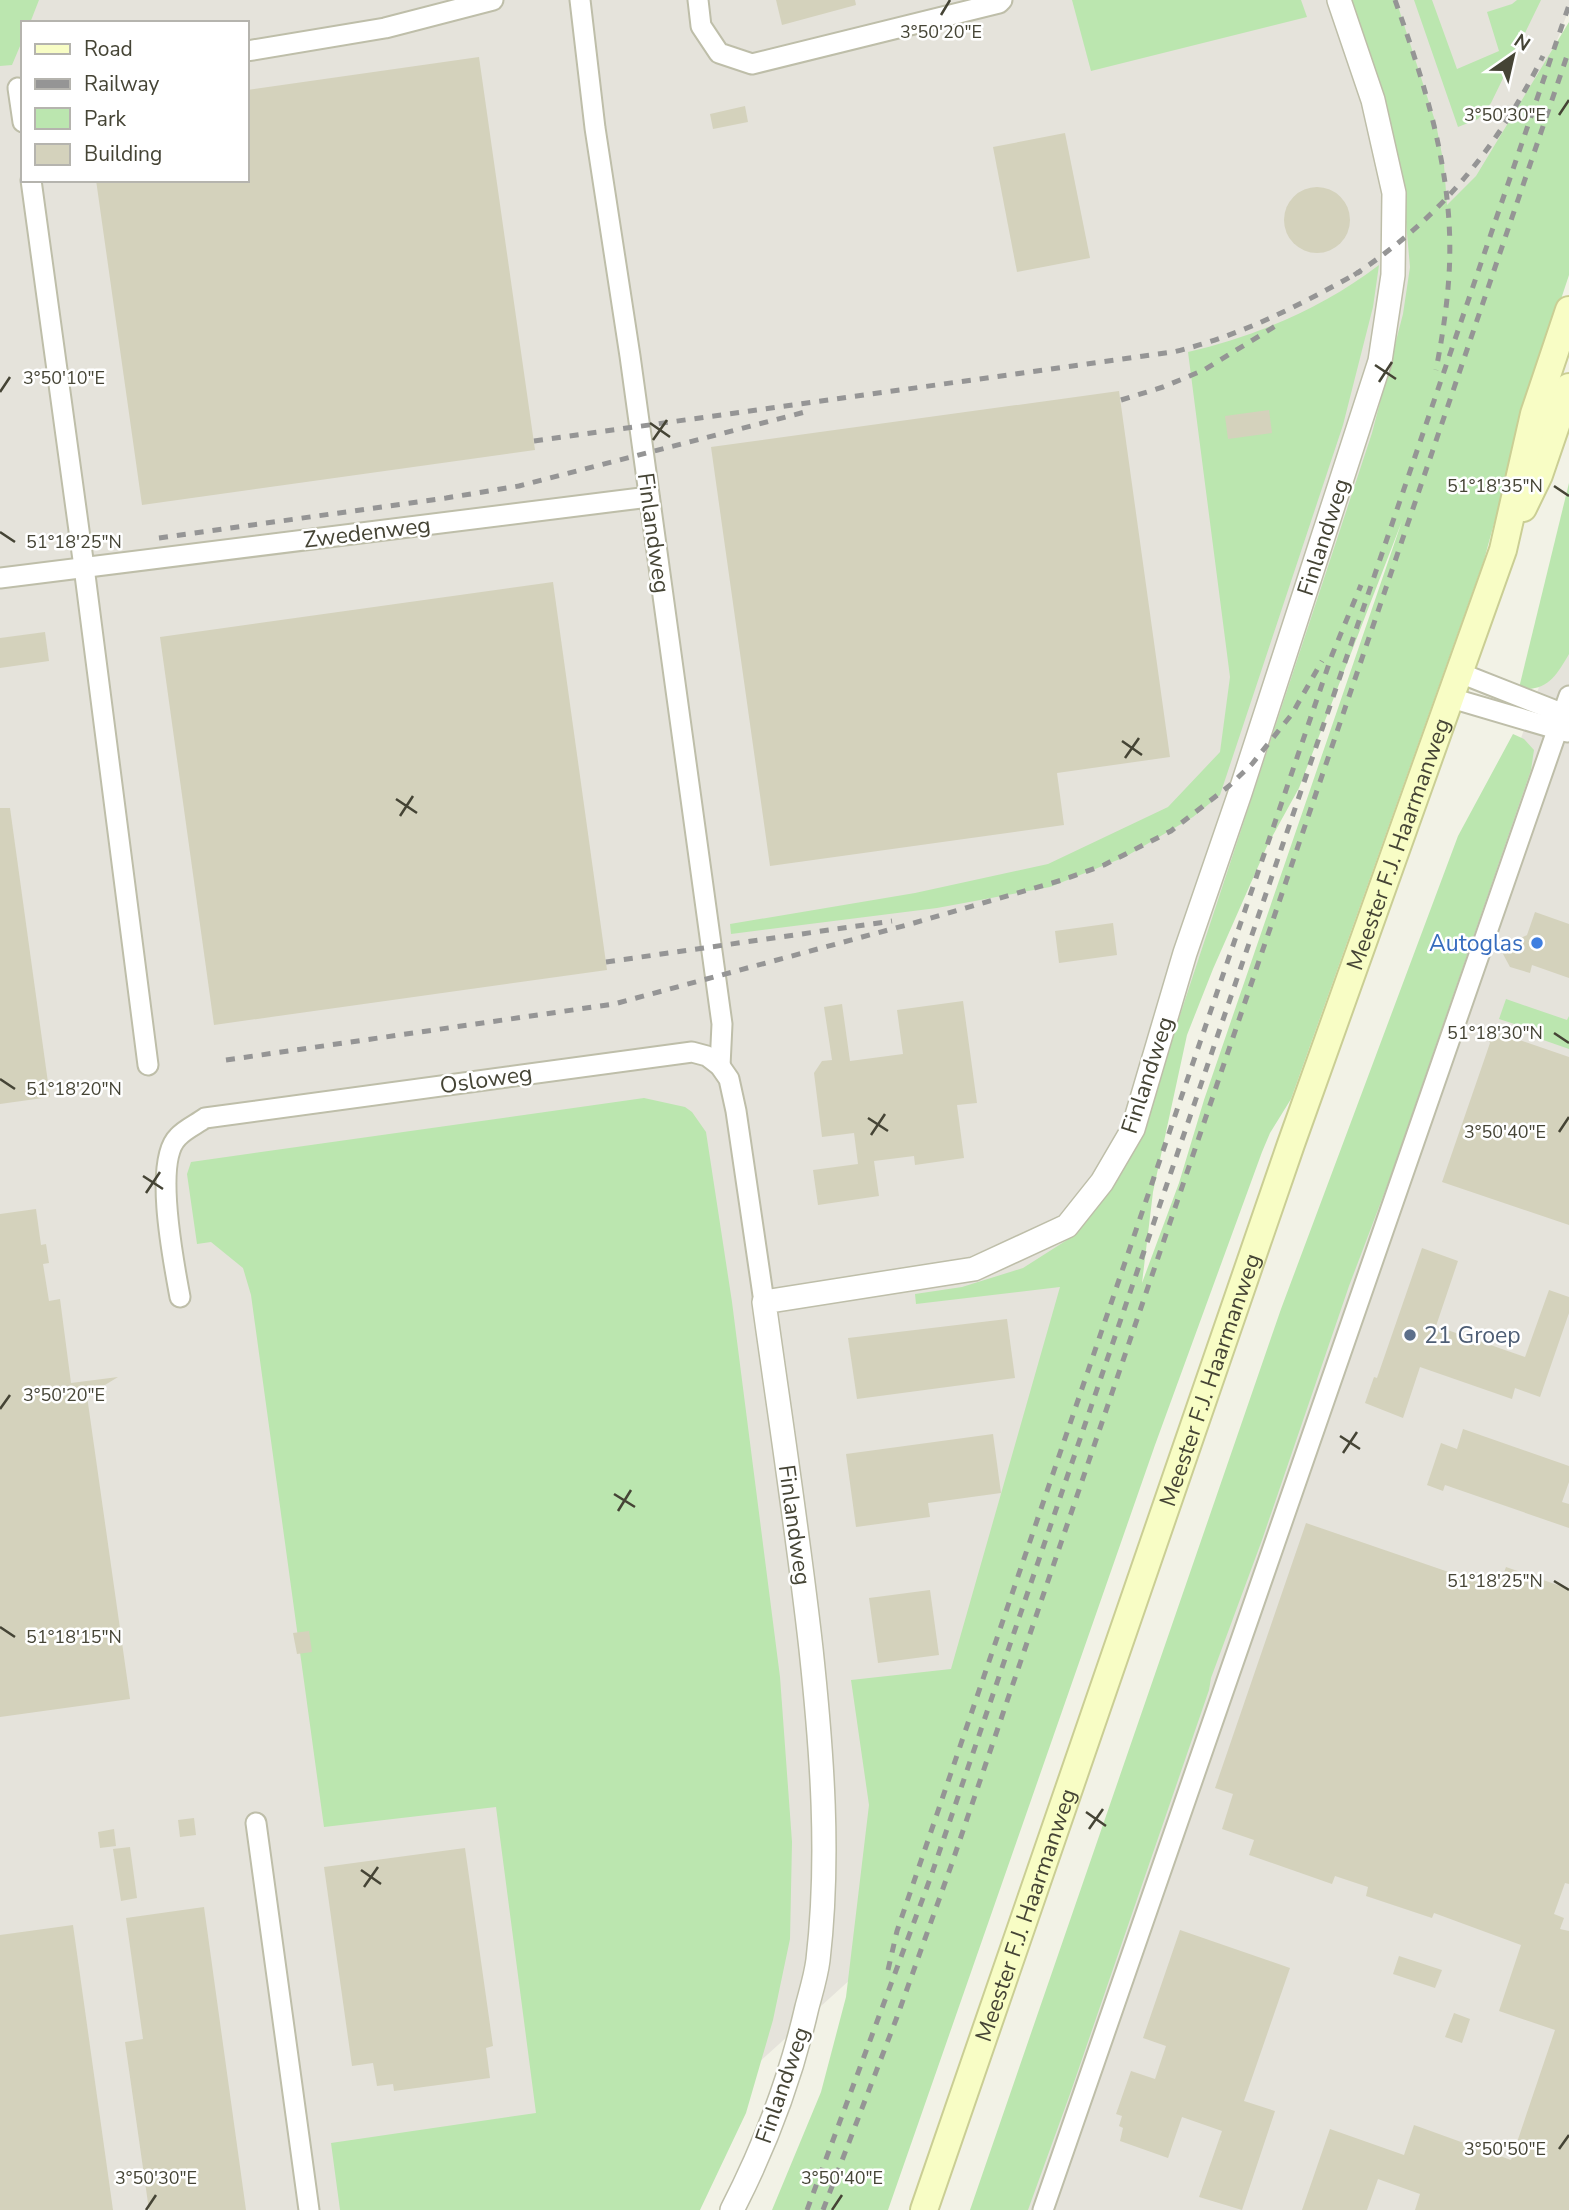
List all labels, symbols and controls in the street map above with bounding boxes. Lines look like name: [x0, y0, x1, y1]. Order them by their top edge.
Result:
text: 3°50'20"E: [900, 20, 982, 44]
legend: [21, 21, 248, 182]
north arrow: [1478, 21, 1548, 91]
text: N: [1509, 28, 1535, 57]
text: Road: [84, 35, 133, 63]
text: Railway: [84, 70, 159, 98]
text: 3°50'30"E: [1464, 103, 1546, 127]
text: Park: [84, 105, 126, 133]
text: Building: [84, 140, 162, 168]
text: 3°50'10"E: [23, 366, 105, 390]
street label: Finlandweg: [630, 471, 677, 595]
text: 51°18'35"N: [1447, 474, 1543, 498]
street label: Finlandweg: [1290, 475, 1357, 600]
street label: Zwedenweg: [302, 509, 432, 556]
text: 51°18'25"N: [26, 530, 122, 554]
street label: Meester F.J. Haarmanweg: [1339, 714, 1458, 974]
place label: Autoglas: [1429, 928, 1523, 959]
marker: Autoglas: [1529, 935, 1545, 951]
street label: Finlandweg: [1114, 1013, 1181, 1138]
text: 51°18'30"N: [1447, 1021, 1543, 1045]
street label: Osloweg: [438, 1058, 534, 1101]
text: 51°18'20"N: [26, 1077, 122, 1101]
text: 3°50'40"E: [1464, 1120, 1546, 1144]
street label: Meester F.J. Haarmanweg: [1152, 1249, 1268, 1511]
place label: 21 Groep: [1424, 1320, 1521, 1351]
marker: 21 Groep: [1402, 1327, 1418, 1343]
text: 3°50'20"E: [23, 1383, 105, 1407]
street label: Finlandweg: [771, 1463, 818, 1587]
text: 51°18'25"N: [1447, 1569, 1543, 1593]
text: 51°18'15"N: [26, 1625, 122, 1649]
street label: Meester F.J. Haarmanweg: [968, 1785, 1084, 2046]
street label: Finlandweg: [748, 2023, 817, 2148]
text: 3°50'50"E: [1464, 2137, 1546, 2161]
text: 3°50'30"E: [115, 2166, 197, 2190]
text: 3°50'40"E: [801, 2166, 883, 2190]

